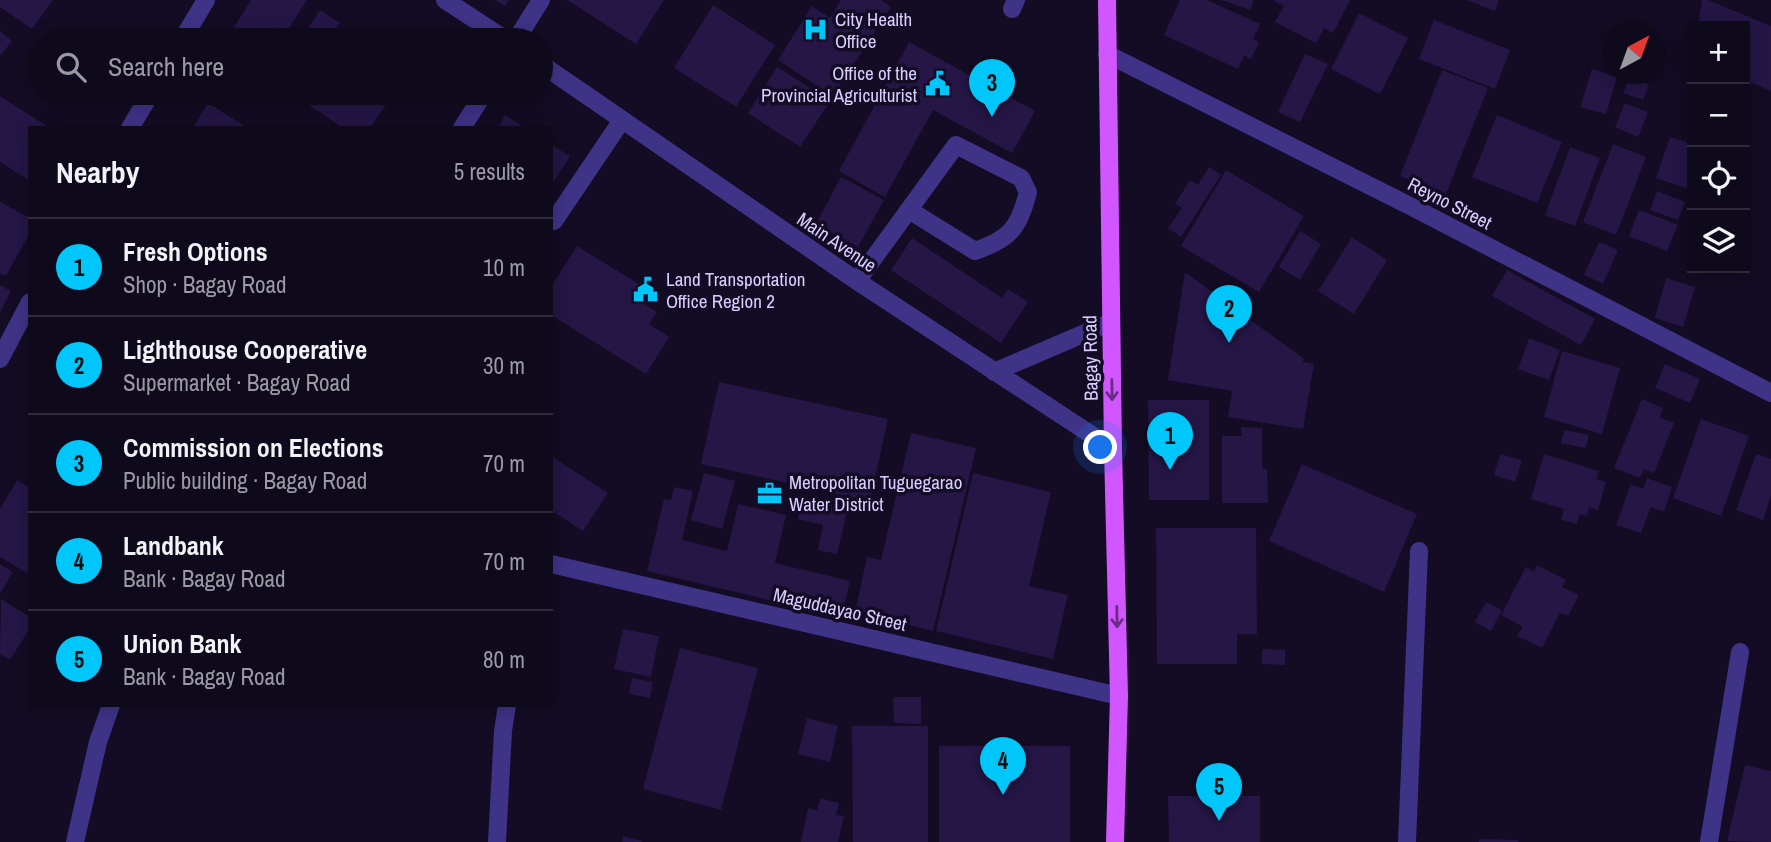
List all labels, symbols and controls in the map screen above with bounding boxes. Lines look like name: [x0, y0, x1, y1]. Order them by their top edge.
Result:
place label: City Health Office: [835, 6, 912, 54]
hospital icon: City Health Office: [801, 16, 829, 44]
north arrow: [1603, 21, 1666, 84]
map controls: [1687, 21, 1750, 273]
button: +: [1687, 21, 1750, 84]
search box: [28, 28, 553, 105]
icon: search: [52, 48, 90, 86]
text: Search here: [108, 49, 224, 84]
pin: 3: [969, 59, 1015, 117]
place label: Office of the Provincial Agriculturist: [761, 60, 918, 108]
public building icon: Office of the Provincial Agriculturist: [923, 70, 951, 98]
button: −: [1687, 84, 1750, 147]
button: locate: [1687, 147, 1750, 210]
text: Nearby: [56, 152, 139, 192]
text: 5 results: [454, 156, 525, 187]
street label: Reyno Street: [1404, 171, 1497, 236]
street label: Main Avenue: [792, 206, 882, 278]
button: layers: [1687, 210, 1750, 273]
text: Fresh Options: [123, 234, 268, 269]
text: 1: [74, 252, 84, 283]
text: 10 m: [483, 252, 525, 283]
place label: Land Transportation Office Region 2: [666, 266, 805, 314]
text: Shop · Bagay Road: [123, 269, 287, 300]
public building icon: Land Transportation Office Region 2: [632, 276, 660, 304]
pin: 2: [1206, 285, 1252, 343]
street label: Bagay Road: [1076, 315, 1104, 401]
text: Lighthouse Cooperative: [123, 332, 367, 367]
text: 2: [74, 350, 84, 381]
text: 30 m: [483, 350, 525, 381]
text: Supermarket · Bagay Road: [123, 367, 351, 398]
one-way arrow: [1105, 378, 1119, 401]
pin: 1: [1147, 412, 1193, 470]
text: Commission on Elections: [123, 430, 384, 465]
your location: [1083, 430, 1117, 464]
text: 3: [74, 448, 84, 479]
text: 70 m: [483, 448, 525, 479]
text: Public building · Bagay Road: [123, 465, 367, 496]
place label: Metropolitan Tuguegarao Water District: [789, 469, 962, 517]
office icon: Metropolitan Tuguegarao Water District: [755, 479, 783, 507]
text: Landbank: [123, 528, 224, 563]
text: 4: [74, 546, 84, 577]
text: 70 m: [483, 546, 525, 577]
text: Bank · Bagay Road: [123, 563, 286, 594]
street label: Maguddayao Street: [771, 581, 910, 637]
one-way arrow: [1110, 605, 1124, 628]
text: Union Bank: [123, 626, 241, 661]
text: 5: [74, 644, 84, 675]
text: 80 m: [483, 644, 525, 675]
text: Bank · Bagay Road: [123, 661, 286, 692]
pin: 4: [980, 737, 1026, 795]
pin: 5: [1196, 763, 1242, 821]

